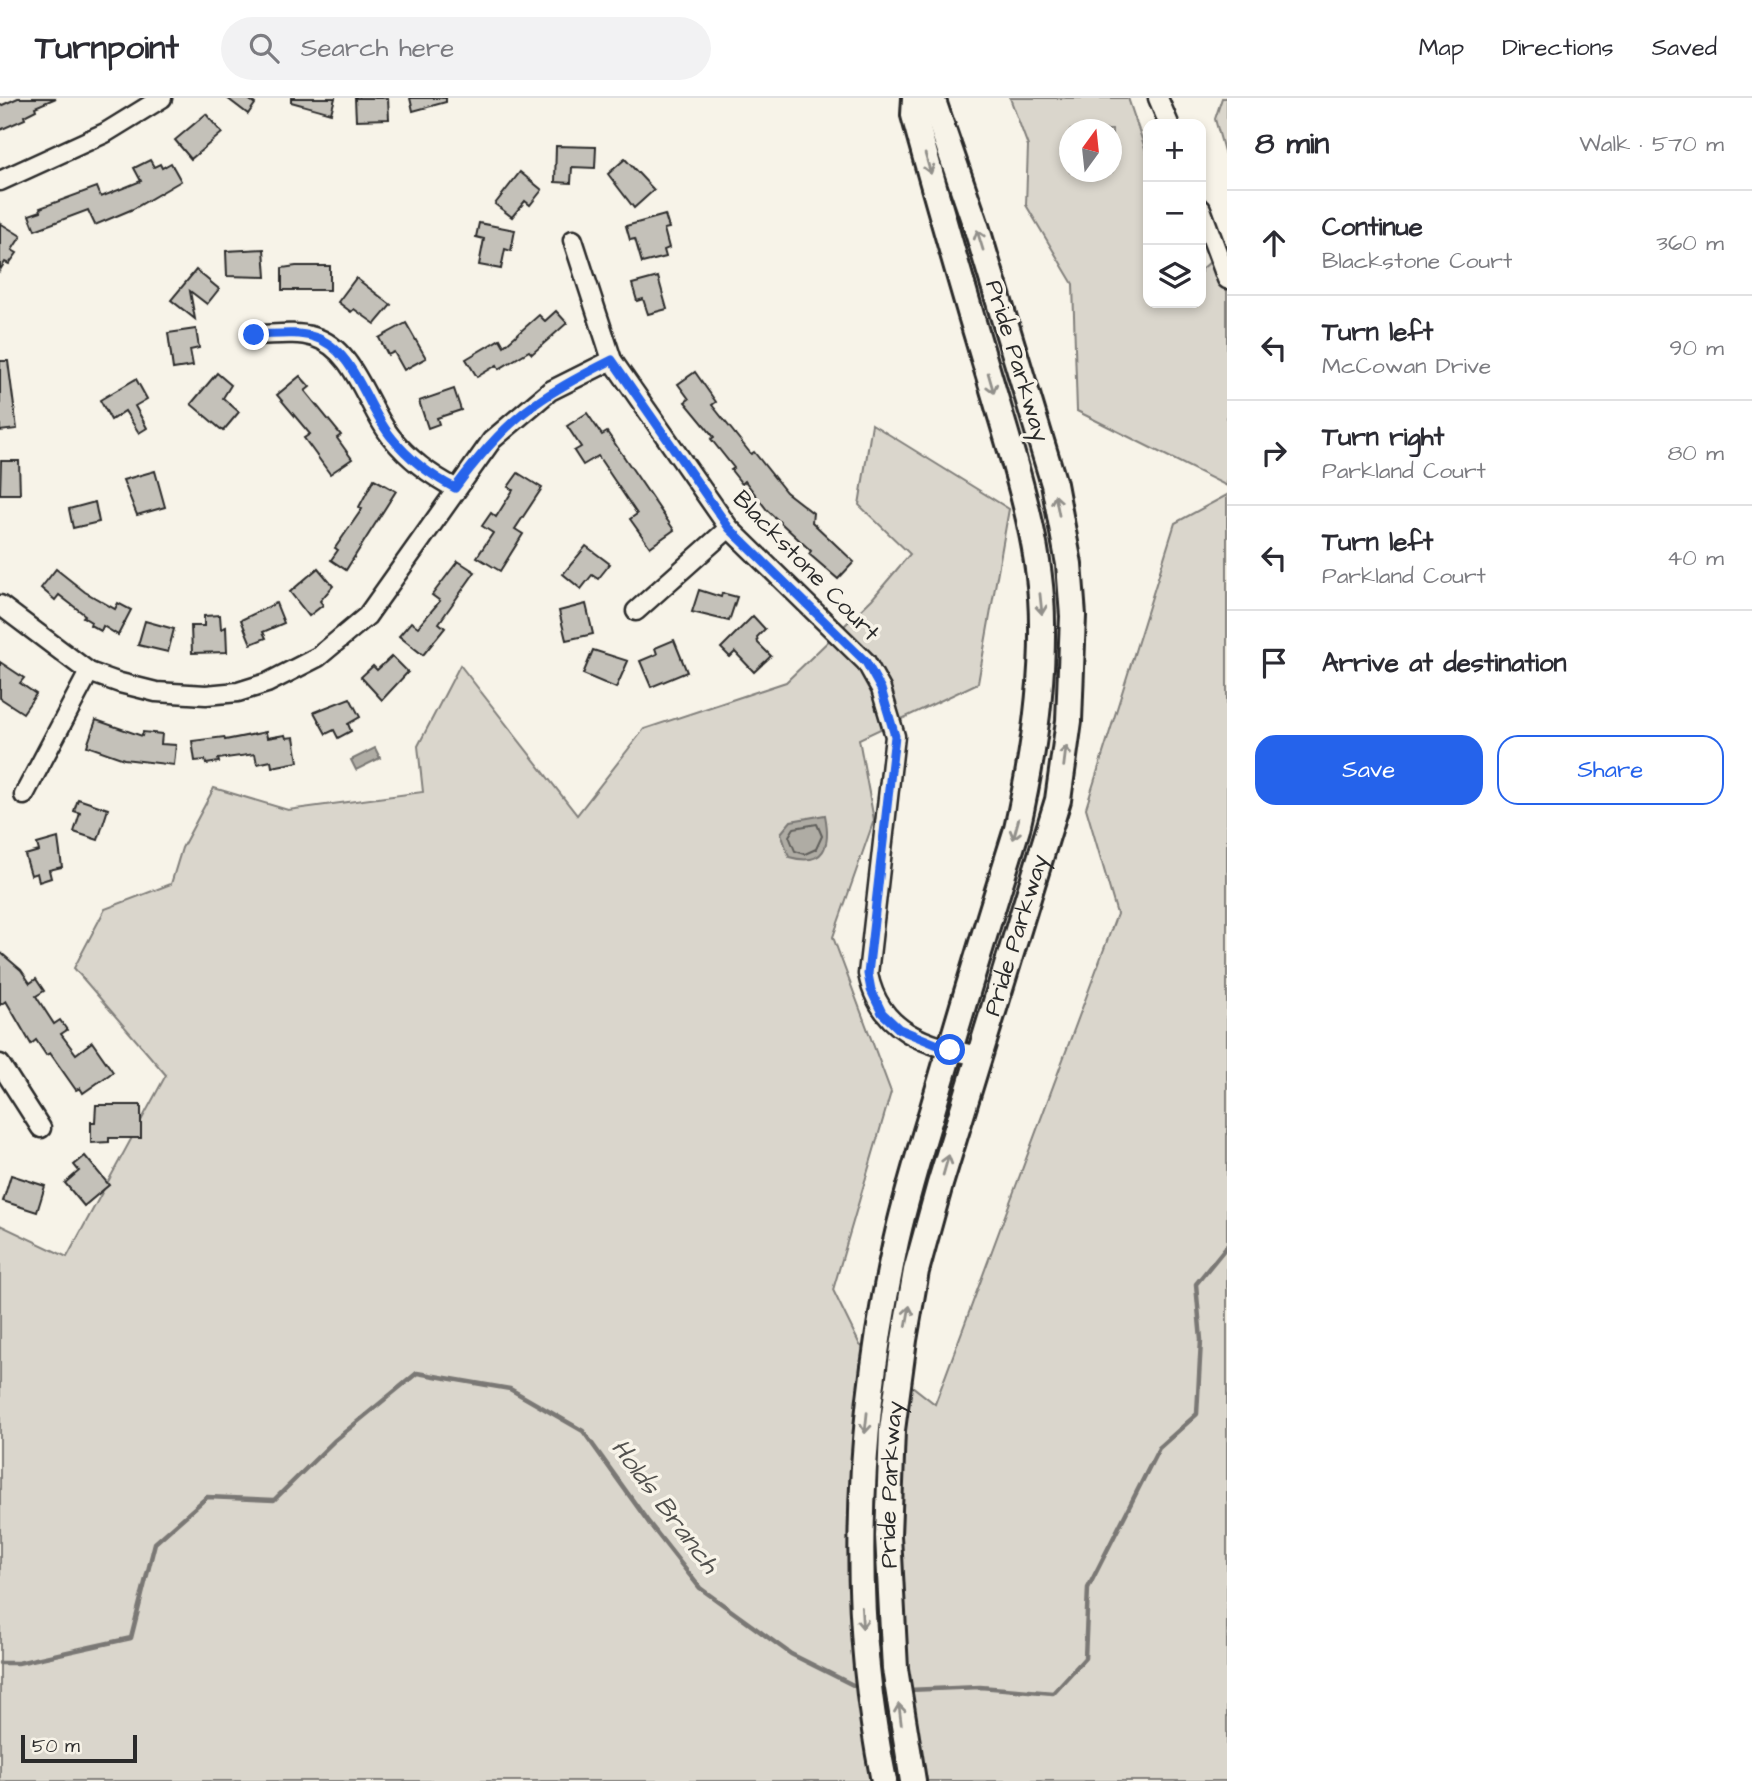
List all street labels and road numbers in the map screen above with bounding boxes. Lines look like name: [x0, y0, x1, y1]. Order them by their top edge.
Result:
street label: Pride Parkway: [975, 276, 1058, 446]
street label: Blackstone Court: [725, 483, 887, 649]
street label: Pride Parkway: [976, 850, 1058, 1020]
street label: Pride Parkway: [871, 1399, 914, 1569]

